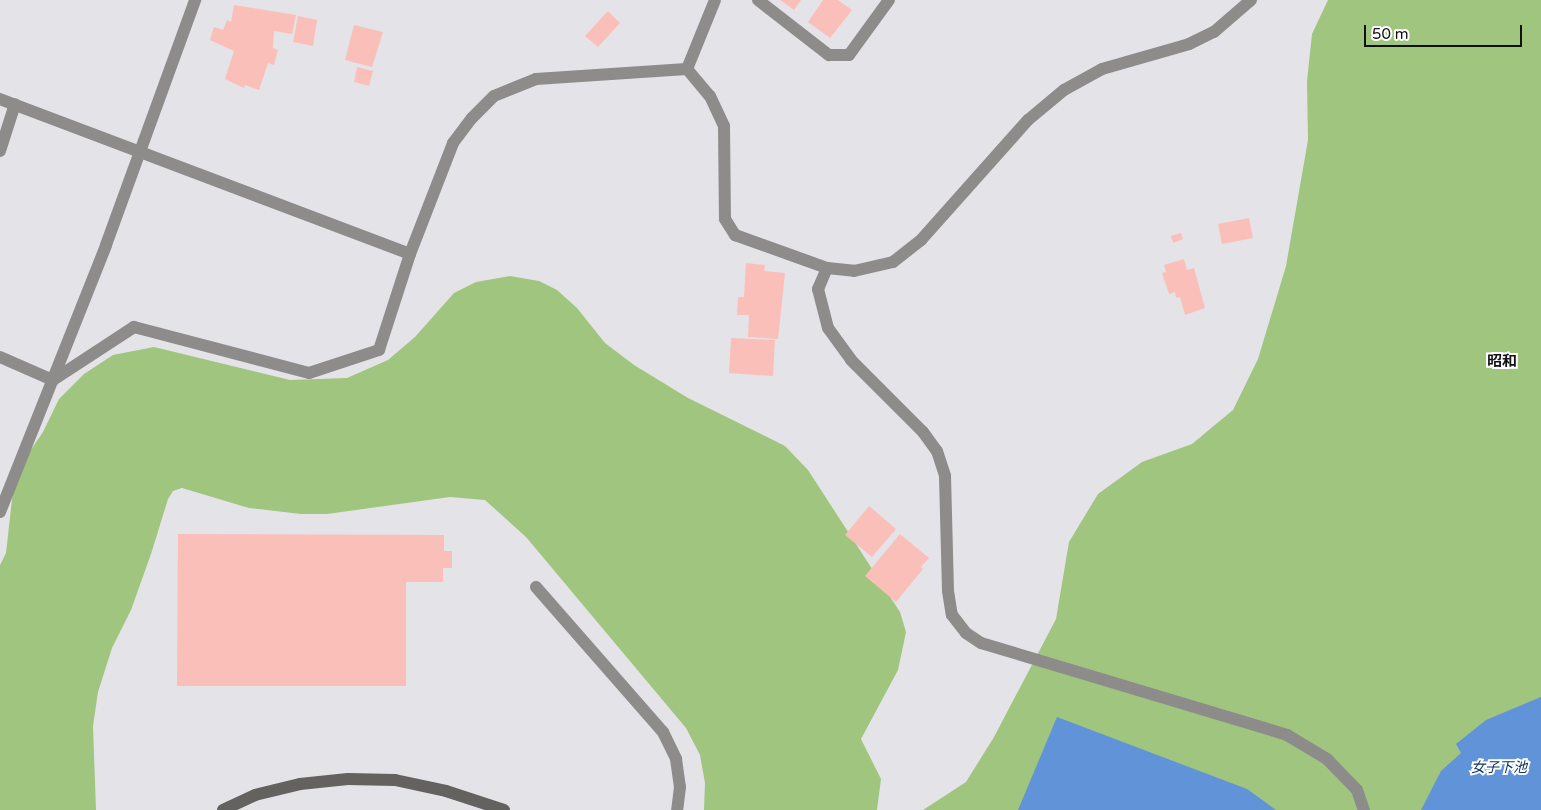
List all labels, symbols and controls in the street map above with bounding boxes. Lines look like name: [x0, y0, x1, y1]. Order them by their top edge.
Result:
scale bar: [1366, 15, 1524, 47]
text: 50 m: [1372, 25, 1409, 43]
district label: 昭和: [1487, 353, 1517, 371]
water label: 女子下池: [1471, 760, 1527, 776]

